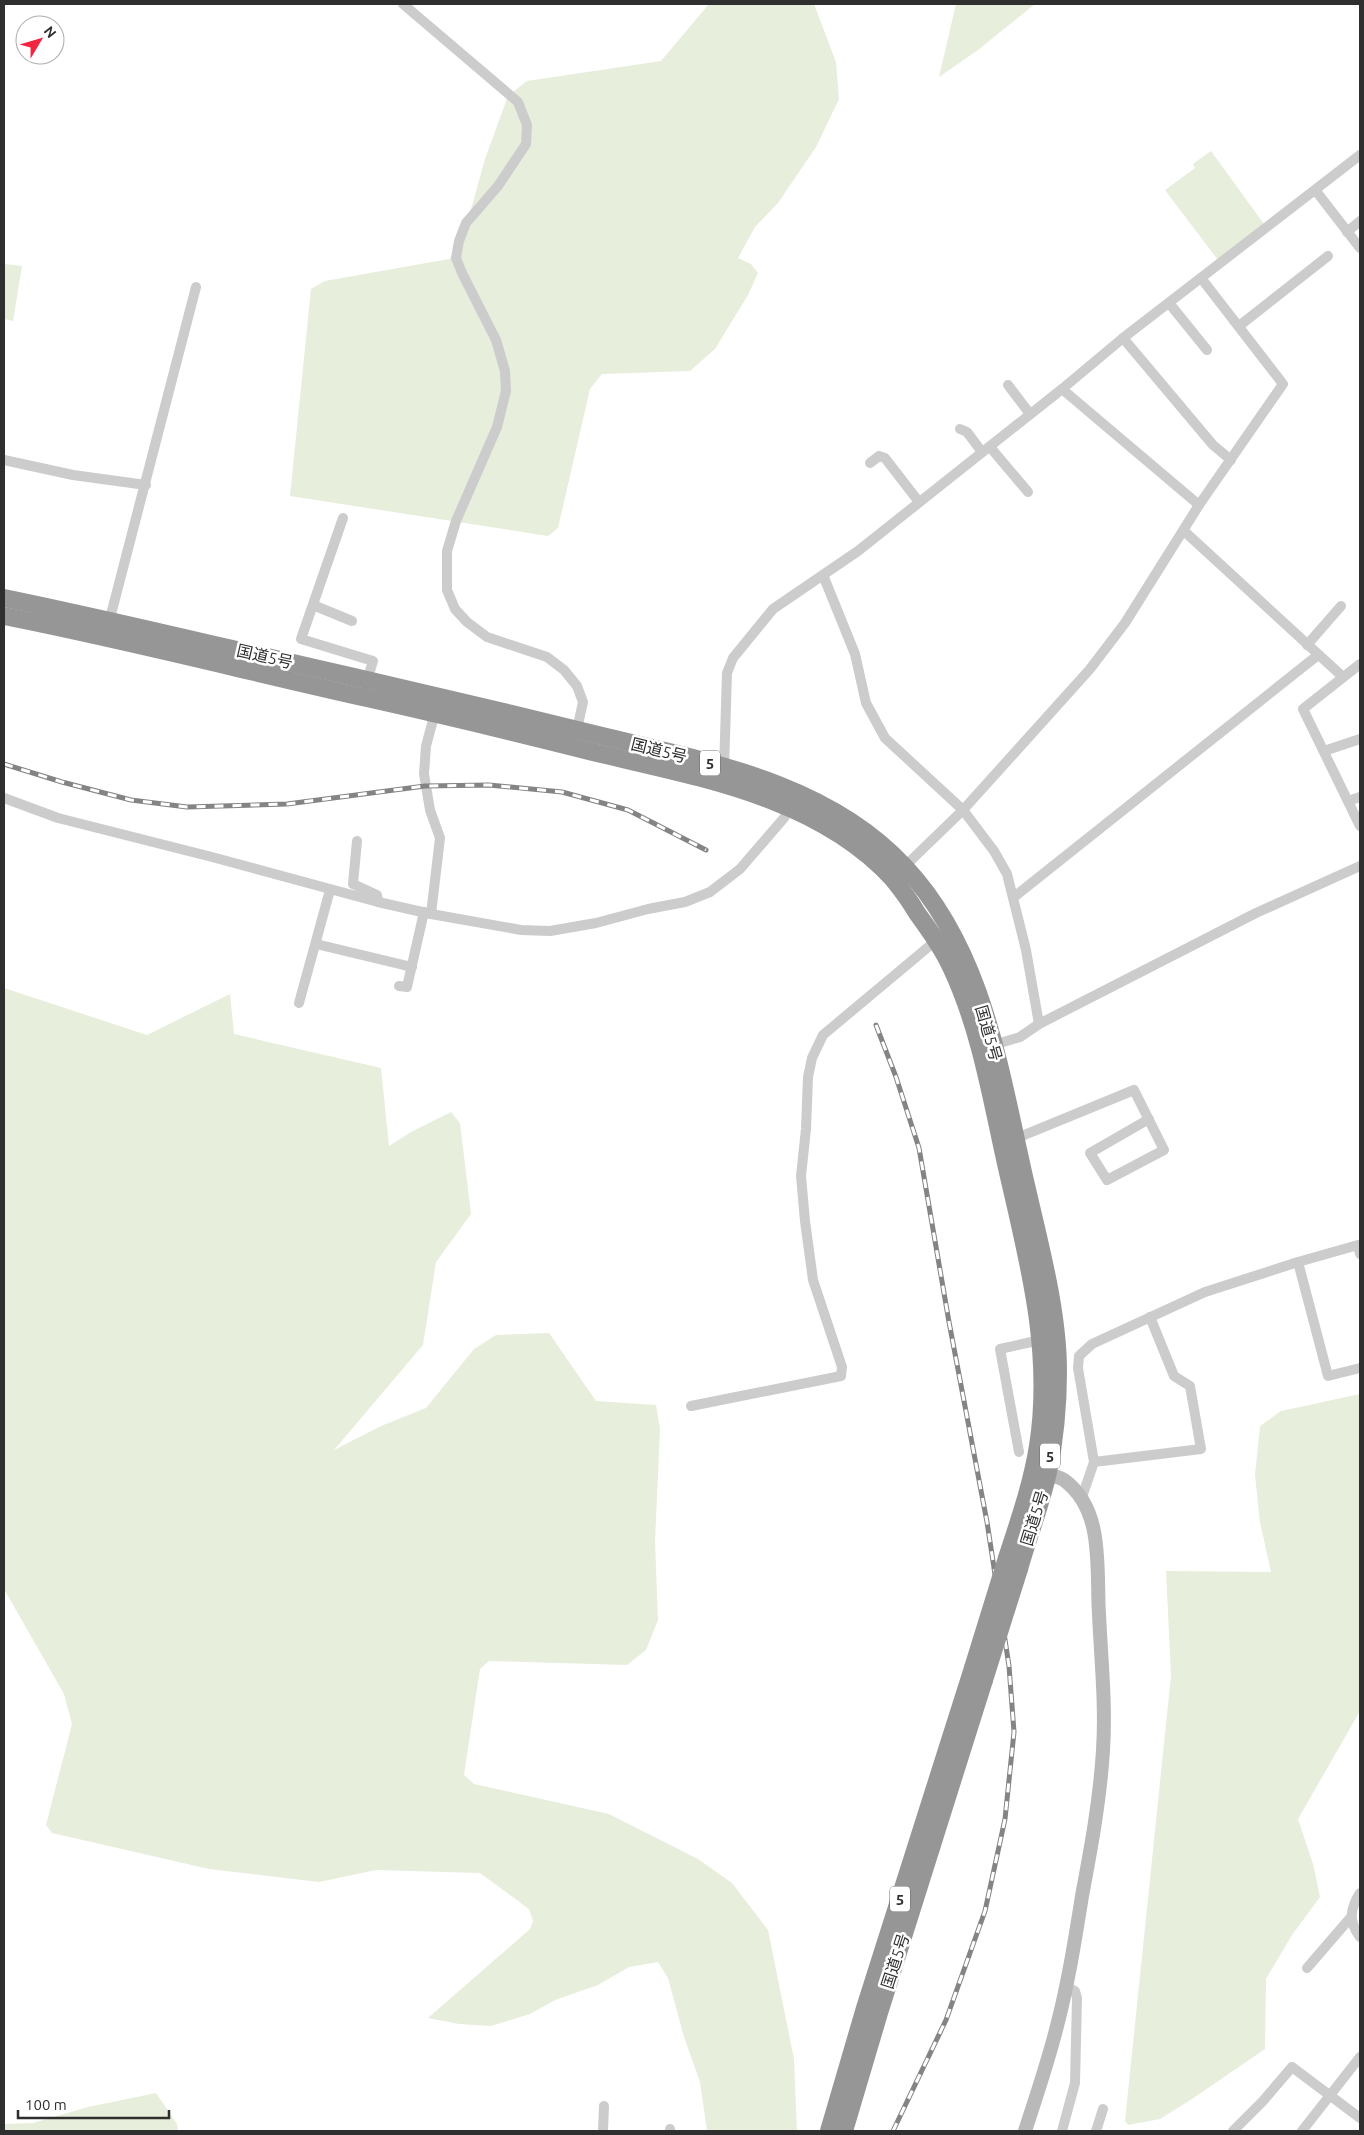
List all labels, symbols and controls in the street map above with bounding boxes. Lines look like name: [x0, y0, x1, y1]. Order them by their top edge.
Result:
north arrow: [15, 15, 65, 65]
text: N: [41, 23, 60, 41]
street label: 国道5号: [235, 641, 295, 671]
street label: 国道5号: [629, 734, 689, 766]
road number: 5: [700, 750, 720, 776]
street label: 国道5号: [972, 1003, 1006, 1063]
road number: 5: [1040, 1444, 1060, 1468]
street label: 国道5号: [1017, 1488, 1051, 1548]
road number: 5: [890, 1886, 910, 1912]
street label: 国道5号: [878, 1931, 912, 1991]
scale bar: [18, 2088, 169, 2120]
text: 100 m: [25, 2096, 67, 2113]

